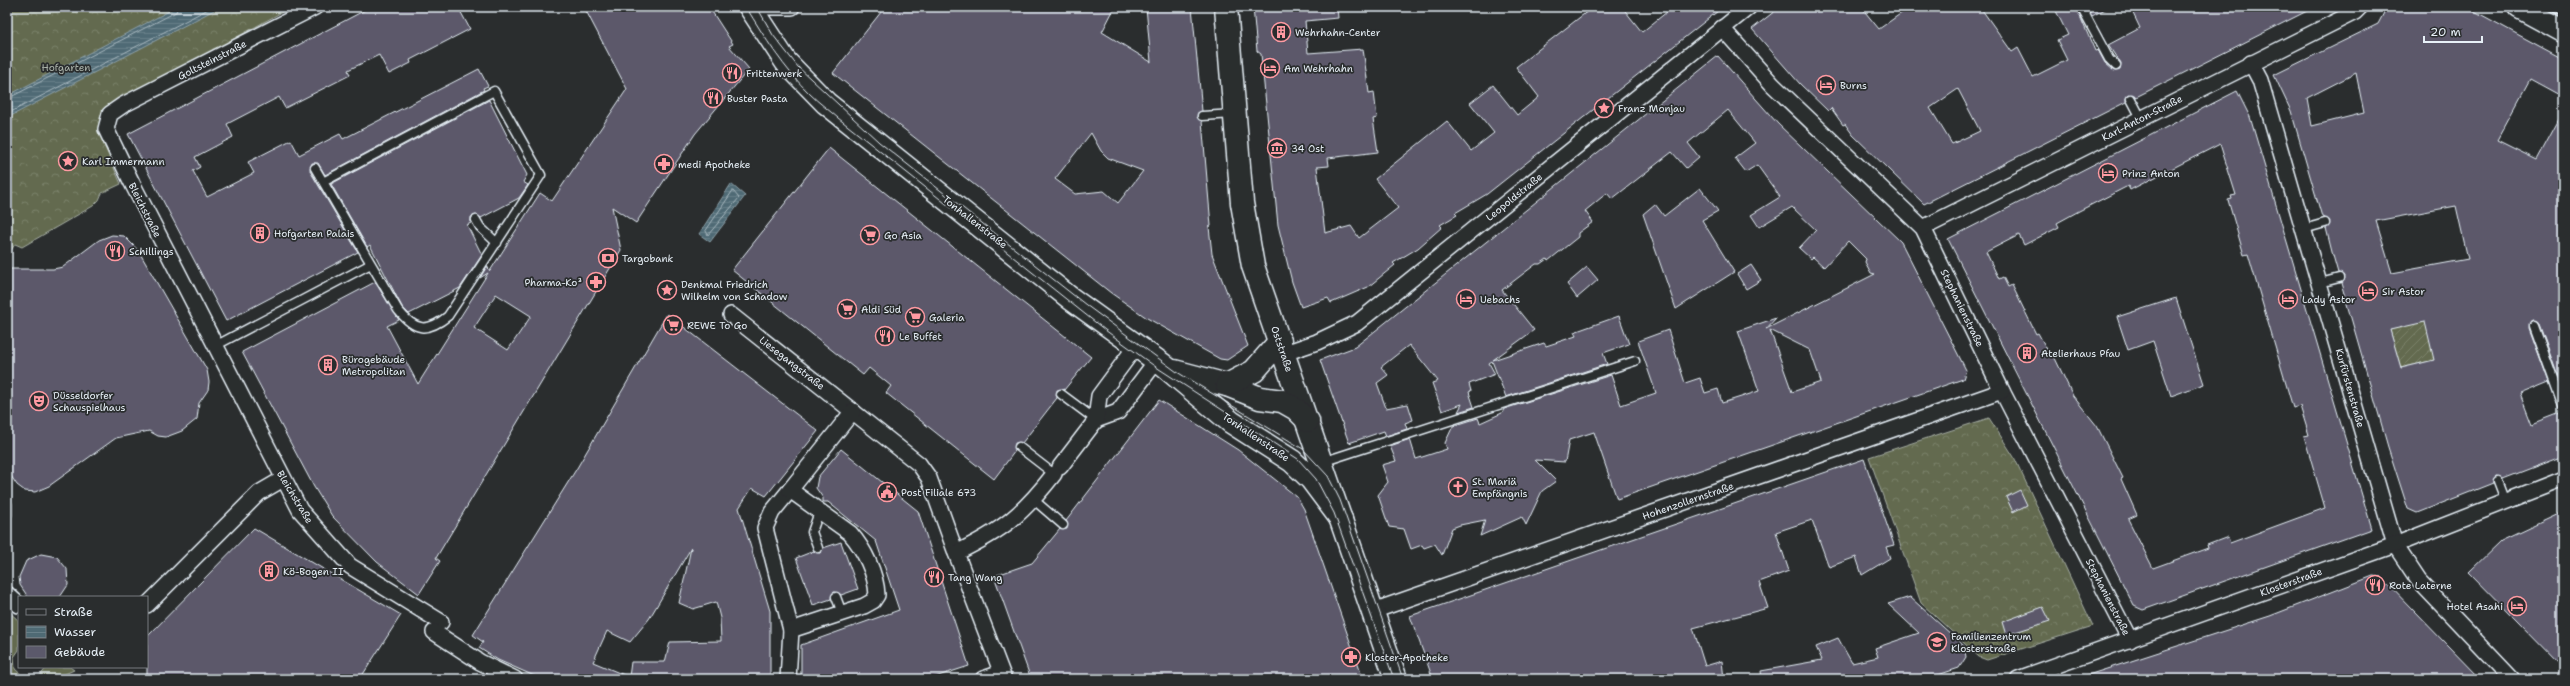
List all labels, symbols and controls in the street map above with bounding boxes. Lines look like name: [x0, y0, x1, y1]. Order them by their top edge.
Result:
scale bar: [2424, 18, 2482, 44]
building icon: Wehrhahn-Center: [1270, 21, 1292, 43]
text: 20 m: [2430, 24, 2461, 40]
place label: Wehrhahn-Center: [1295, 26, 1381, 39]
street label: Goltsteinstraße: [175, 37, 249, 83]
hotel icon: Am Wehrhahn: [1259, 57, 1281, 79]
park label: Hofgarten: [42, 61, 90, 74]
restaurant icon: Frittenwerk: [721, 62, 743, 84]
place label: Am Wehrhahn: [1284, 62, 1353, 75]
place label: Frittenwerk: [746, 67, 802, 80]
hotel icon: Burns: [1815, 74, 1837, 96]
place label: Burns: [1840, 79, 1867, 92]
restaurant icon: Buster Pasta: [702, 87, 724, 109]
place label: Buster Pasta: [727, 92, 788, 105]
street label: Karl-Anton-Straße: [2099, 92, 2185, 144]
place icon: Franz Monjau: [1593, 97, 1615, 119]
place label: Franz Monjau: [1618, 102, 1685, 115]
museum icon: 34 Ost: [1266, 137, 1288, 159]
place label: 34 Ost: [1291, 142, 1324, 155]
place icon: Karl Immermann: [57, 150, 79, 172]
pharmacy icon: medi Apotheke: [653, 153, 675, 175]
place label: Karl Immermann: [82, 155, 165, 168]
place label: medi Apotheke: [678, 158, 751, 171]
hotel icon: Prinz Anton: [2097, 162, 2119, 184]
place label: Prinz Anton: [2122, 167, 2180, 180]
street label: Leopoldstraße: [1483, 170, 1545, 224]
street label: Bleichstraße: [126, 180, 165, 240]
street label: Tonhallenstraße: [940, 193, 1010, 251]
building icon: Hofgarten Palais: [249, 222, 271, 244]
supermarket icon: Go Asia: [859, 224, 881, 246]
place label: Hofgarten Palais: [274, 227, 355, 240]
place label: Go Asia: [884, 229, 923, 242]
restaurant icon: Schillings: [104, 240, 126, 262]
place label: Schillings: [129, 245, 174, 258]
bank icon: Targobank: [597, 247, 619, 269]
place label: Targobank: [622, 252, 674, 265]
street label: Stephanienstraße: [1938, 267, 1987, 349]
pharmacy icon: Pharma-Ko³: [585, 271, 607, 293]
place label: Pharma-Ko³: [524, 276, 582, 289]
place label: Denkmal Friedrich Wilhelm von Schadow: [681, 278, 788, 303]
place icon: Denkmal Friedrich Wilhelm von Schadow: [656, 279, 678, 301]
hotel icon: Sir Astor: [2357, 280, 2379, 302]
place label: Sir Astor: [2382, 285, 2425, 298]
hotel icon: Uebachs: [1455, 288, 1477, 310]
hotel icon: Lady Astor: [2277, 288, 2299, 310]
place label: Uebachs: [1480, 293, 1520, 306]
place label: Lady Astor: [2302, 293, 2356, 306]
supermarket icon: Aldi Süd: [836, 298, 858, 320]
place label: Aldi Süd: [861, 303, 902, 316]
supermarket icon: Galeria: [904, 306, 926, 328]
place label: Galeria: [929, 311, 965, 324]
supermarket icon: REWE To Go: [662, 314, 684, 336]
place label: REWE To Go: [687, 319, 747, 332]
street label: Oststraße: [1268, 324, 1296, 374]
restaurant icon: Le Buffet: [874, 325, 896, 347]
place label: Le Buffet: [899, 330, 942, 343]
street label: Liesegangstraße: [757, 333, 828, 393]
building icon: Atelierhaus Pfau: [2016, 342, 2038, 364]
place label: Atelierhaus Pfau: [2041, 347, 2121, 360]
street label: Kurfürstenstraße: [2333, 347, 2368, 429]
place label: Bürogebäude Metropolitan: [342, 353, 405, 378]
building icon: Bürogebäude Metropolitan: [317, 354, 339, 376]
place label: Düsseldorfer Schauspielhaus: [53, 389, 126, 414]
theatre icon: Düsseldorfer Schauspielhaus: [28, 390, 50, 412]
street label: Tonhallenstraße: [1220, 410, 1292, 465]
street label: Bleichstraße: [274, 468, 316, 526]
place label: St. Mariä Empfängnis: [1472, 475, 1528, 500]
church icon: St. Mariä Empfängnis: [1447, 476, 1469, 498]
street label: Hohenzollernstraße: [1641, 479, 1736, 523]
public building icon: Post Filiale 673: [876, 481, 898, 503]
place label: Post Filiale 673: [901, 486, 976, 499]
street label: Stephanienstraße: [2083, 556, 2133, 638]
building icon: Kö-Bogen II: [258, 560, 280, 582]
place label: Kö-Bogen II: [283, 565, 344, 578]
street label: Klosterstraße: [2258, 565, 2324, 599]
restaurant icon: Tang Wang: [923, 566, 945, 588]
place label: Tang Wang: [948, 571, 1002, 584]
restaurant icon: Rote Laterne: [2364, 574, 2386, 596]
place label: Rote Laterne: [2389, 579, 2452, 592]
hotel icon: Hotel Asahi: [2506, 595, 2528, 617]
legend: [18, 596, 148, 668]
place label: Hotel Asahi: [2447, 600, 2503, 613]
text: Straße: [54, 604, 93, 620]
text: Wasser: [54, 624, 96, 640]
place label: Familienzentrum Klosterstraße: [1951, 630, 2032, 655]
school or university icon: Familienzentrum Klosterstraße: [1926, 631, 1948, 653]
text: Gebäude: [54, 644, 105, 660]
pharmacy icon: Kloster-Apotheke: [1340, 646, 1362, 668]
place label: Kloster-Apotheke: [1365, 651, 1449, 664]

